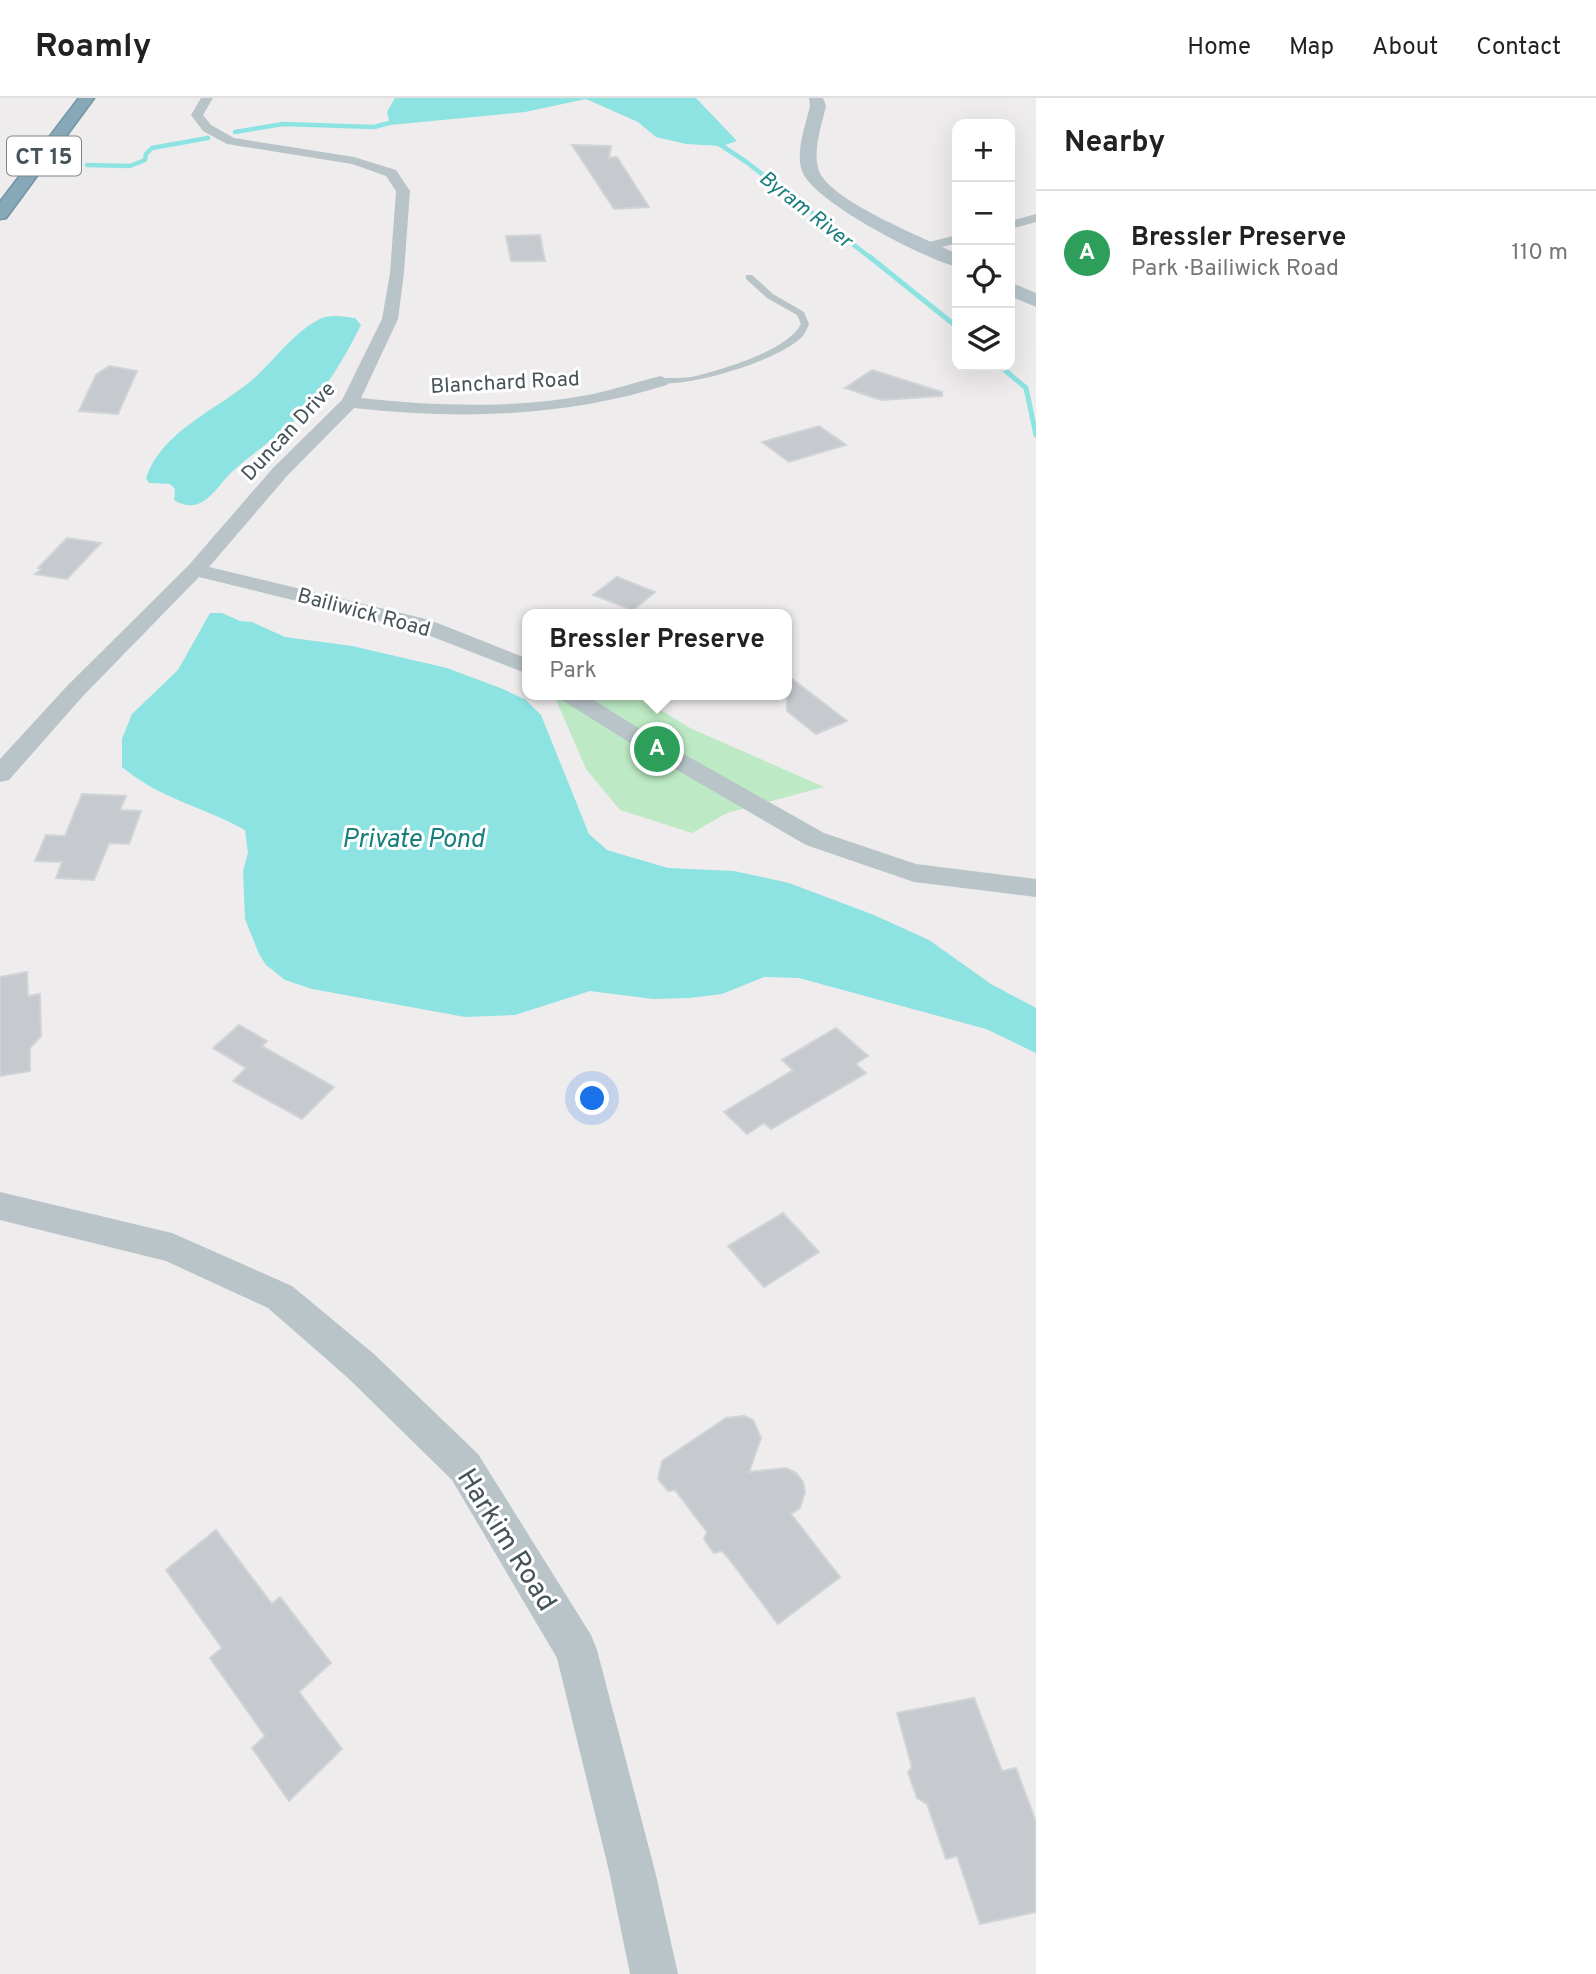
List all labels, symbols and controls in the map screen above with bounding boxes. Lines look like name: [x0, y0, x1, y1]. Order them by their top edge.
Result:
text: Roamly: [35, 27, 151, 69]
text: Home: [1187, 33, 1251, 63]
text: Map: [1289, 33, 1334, 63]
text: About: [1372, 33, 1438, 63]
text: Contact: [1476, 33, 1561, 63]
map controls: [952, 119, 1015, 371]
button: +: [952, 119, 1015, 182]
text: Nearby: [1064, 125, 1165, 162]
road number: CT 15: [7, 137, 81, 176]
water label: Byram River: [753, 165, 859, 256]
button: −: [952, 182, 1015, 245]
text: Bressler Preserve: [1131, 222, 1346, 255]
text: A: [1079, 239, 1095, 268]
text: 110 m: [1511, 239, 1568, 268]
button: locate: [952, 245, 1015, 308]
text: Park · Bailiwick Road: [1131, 255, 1339, 284]
button: layers: [952, 308, 1015, 371]
street label: Blanchard Road: [430, 366, 580, 401]
street label: Duncan Drive: [236, 377, 342, 488]
street label: Bailiwick Road: [294, 583, 433, 644]
popup: [522, 609, 792, 700]
text: Bressler Preserve: [549, 624, 765, 657]
text: Park: [549, 657, 597, 686]
pin: A: [634, 723, 680, 775]
water label: Private Pond: [342, 824, 486, 857]
your location: [575, 1081, 609, 1115]
street label: Harkim Road: [447, 1462, 564, 1619]

